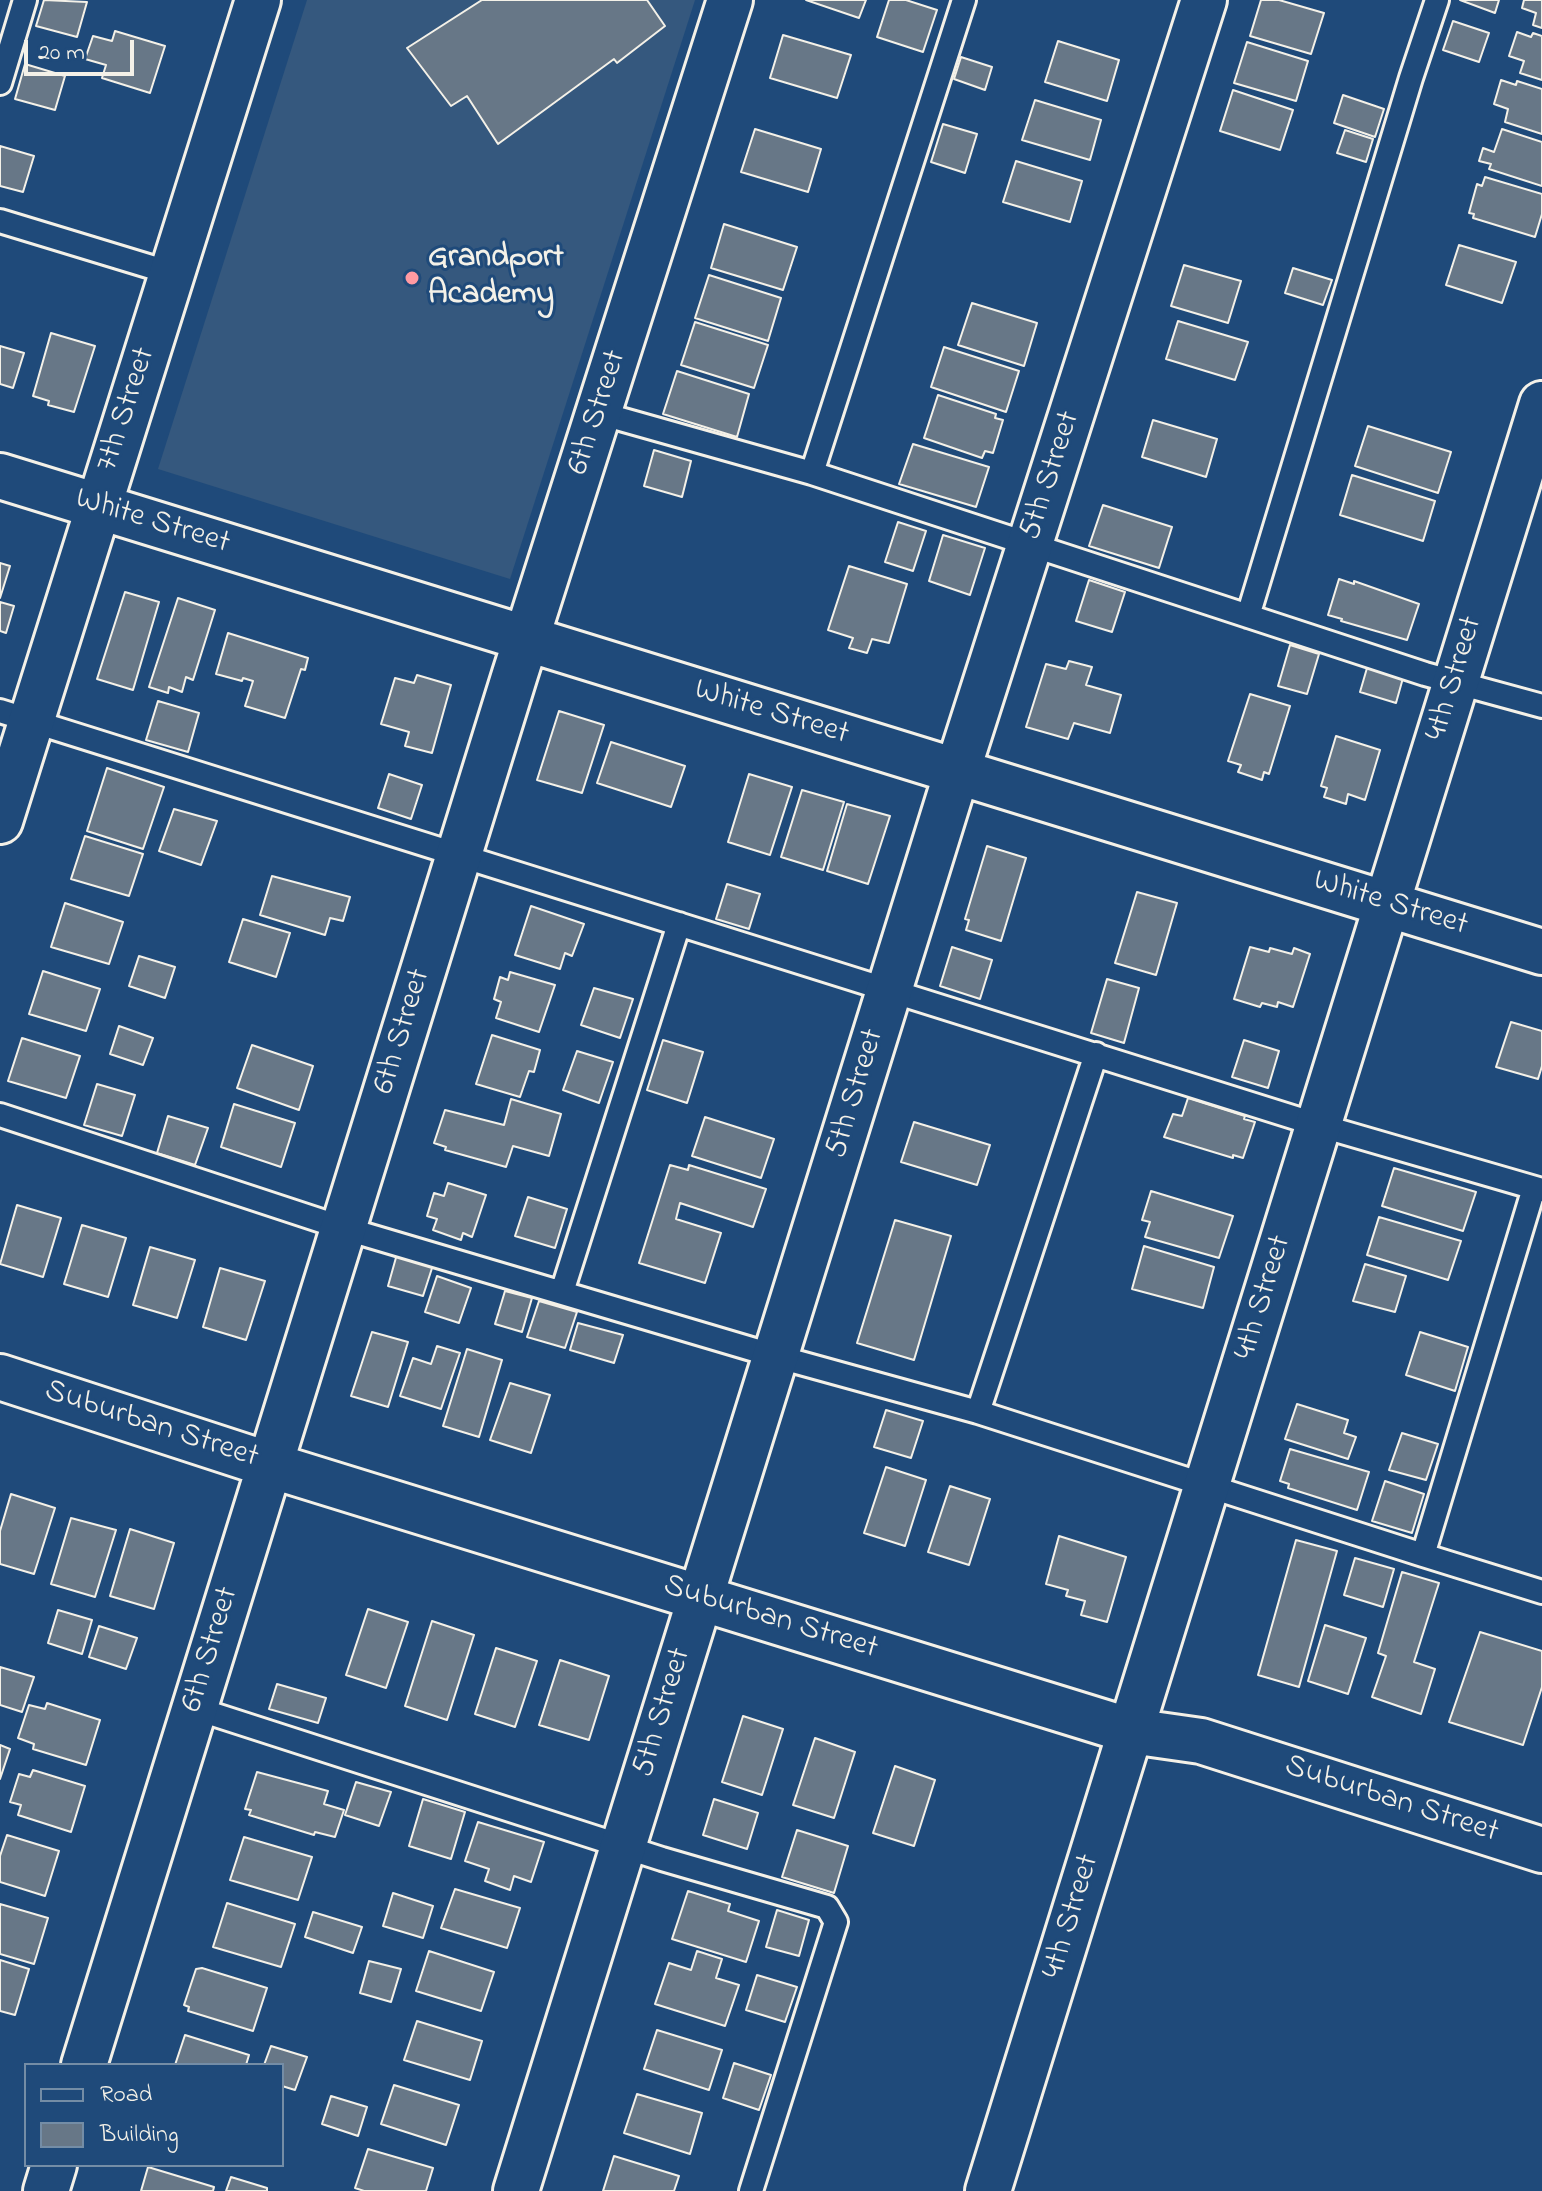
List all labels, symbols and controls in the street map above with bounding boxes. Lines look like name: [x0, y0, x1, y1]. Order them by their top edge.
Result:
scale bar: [28, 24, 138, 74]
text: 20 m: [38, 36, 85, 71]
place label: Grandport Academy: [428, 241, 564, 316]
marker: Grandport Academy: [403, 269, 421, 287]
street label: 7th Street: [90, 343, 166, 477]
street label: 6th Street: [561, 346, 637, 480]
street label: 5th Street: [1013, 407, 1091, 545]
street label: White Street: [70, 481, 234, 565]
street label: 4th Street: [1419, 612, 1493, 746]
street label: White Street: [689, 672, 853, 756]
street label: White Street: [1308, 863, 1472, 947]
street label: 6th Street: [367, 965, 441, 1099]
street label: 5th Street: [819, 1025, 895, 1163]
street label: 4th Street: [1228, 1231, 1302, 1365]
street label: Suburban Street: [39, 1373, 263, 1479]
street label: Suburban Street: [658, 1568, 882, 1670]
street label: 6th Street: [175, 1583, 249, 1717]
street label: 5th Street: [626, 1644, 702, 1782]
street label: Suburban Street: [1279, 1748, 1503, 1854]
street label: 4th Street: [1036, 1850, 1110, 1984]
legend: [24, 2063, 284, 2167]
text: Road: [100, 2078, 152, 2113]
text: Building: [100, 2118, 179, 2153]

